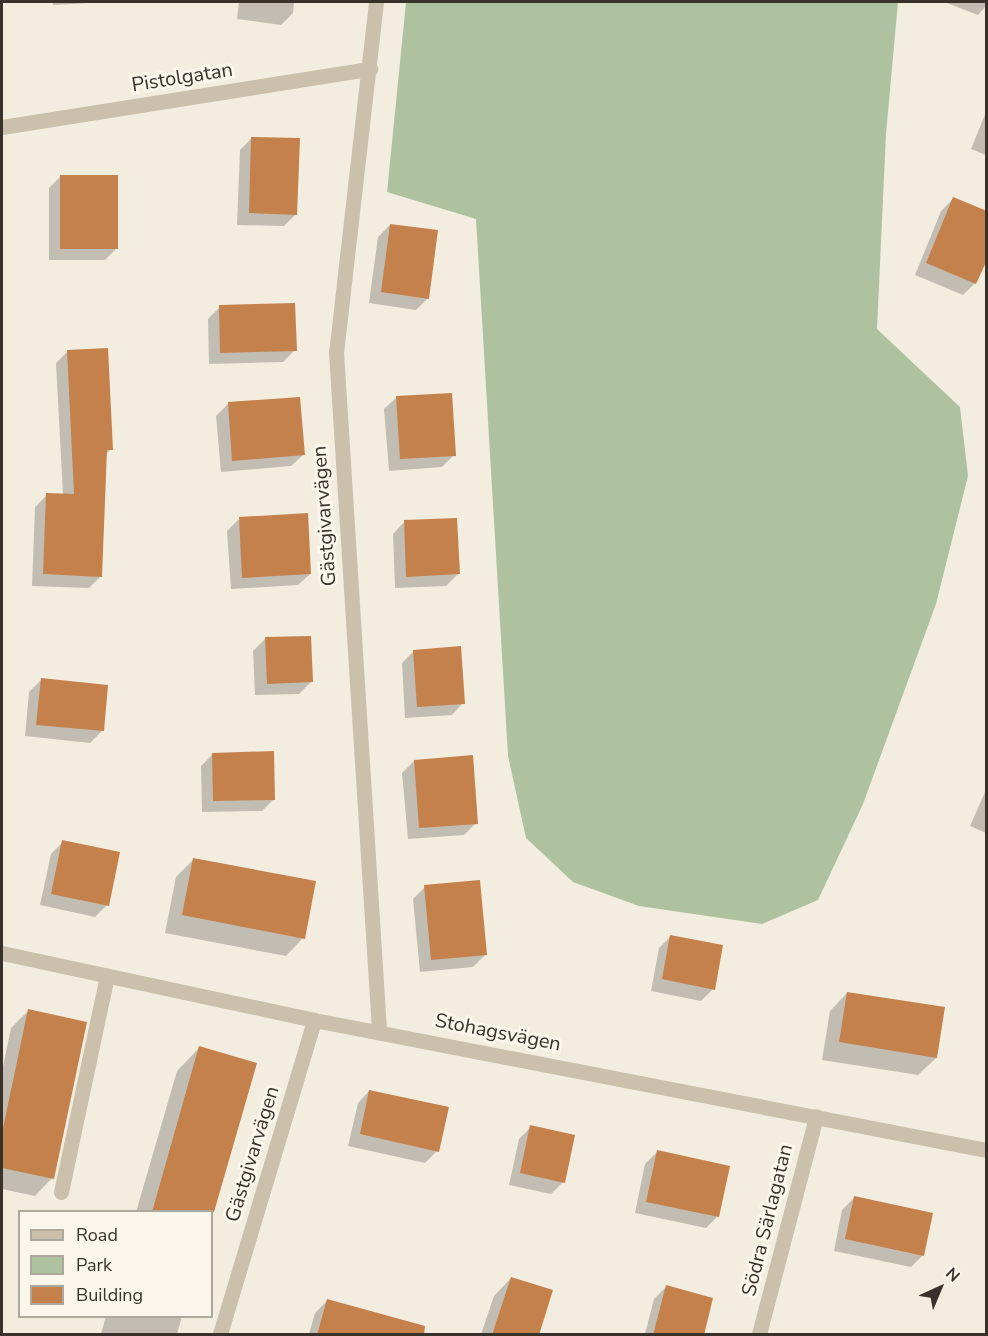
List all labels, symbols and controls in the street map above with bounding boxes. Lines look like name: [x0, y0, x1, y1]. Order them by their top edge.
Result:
street label: Pistolgatan: [130, 57, 234, 97]
street label: Gästgivarvägen: [307, 445, 341, 587]
street label: Stohagsvägen: [433, 1008, 563, 1056]
street label: Gästgivarvägen: [220, 1083, 284, 1225]
street label: Södra Särlagatan: [737, 1142, 797, 1298]
legend: [18, 1210, 213, 1318]
text: Road: [76, 1223, 118, 1247]
text: Park: [76, 1253, 112, 1277]
north arrow: [910, 1258, 970, 1318]
text: N: [941, 1263, 964, 1287]
text: Building: [76, 1283, 143, 1307]

